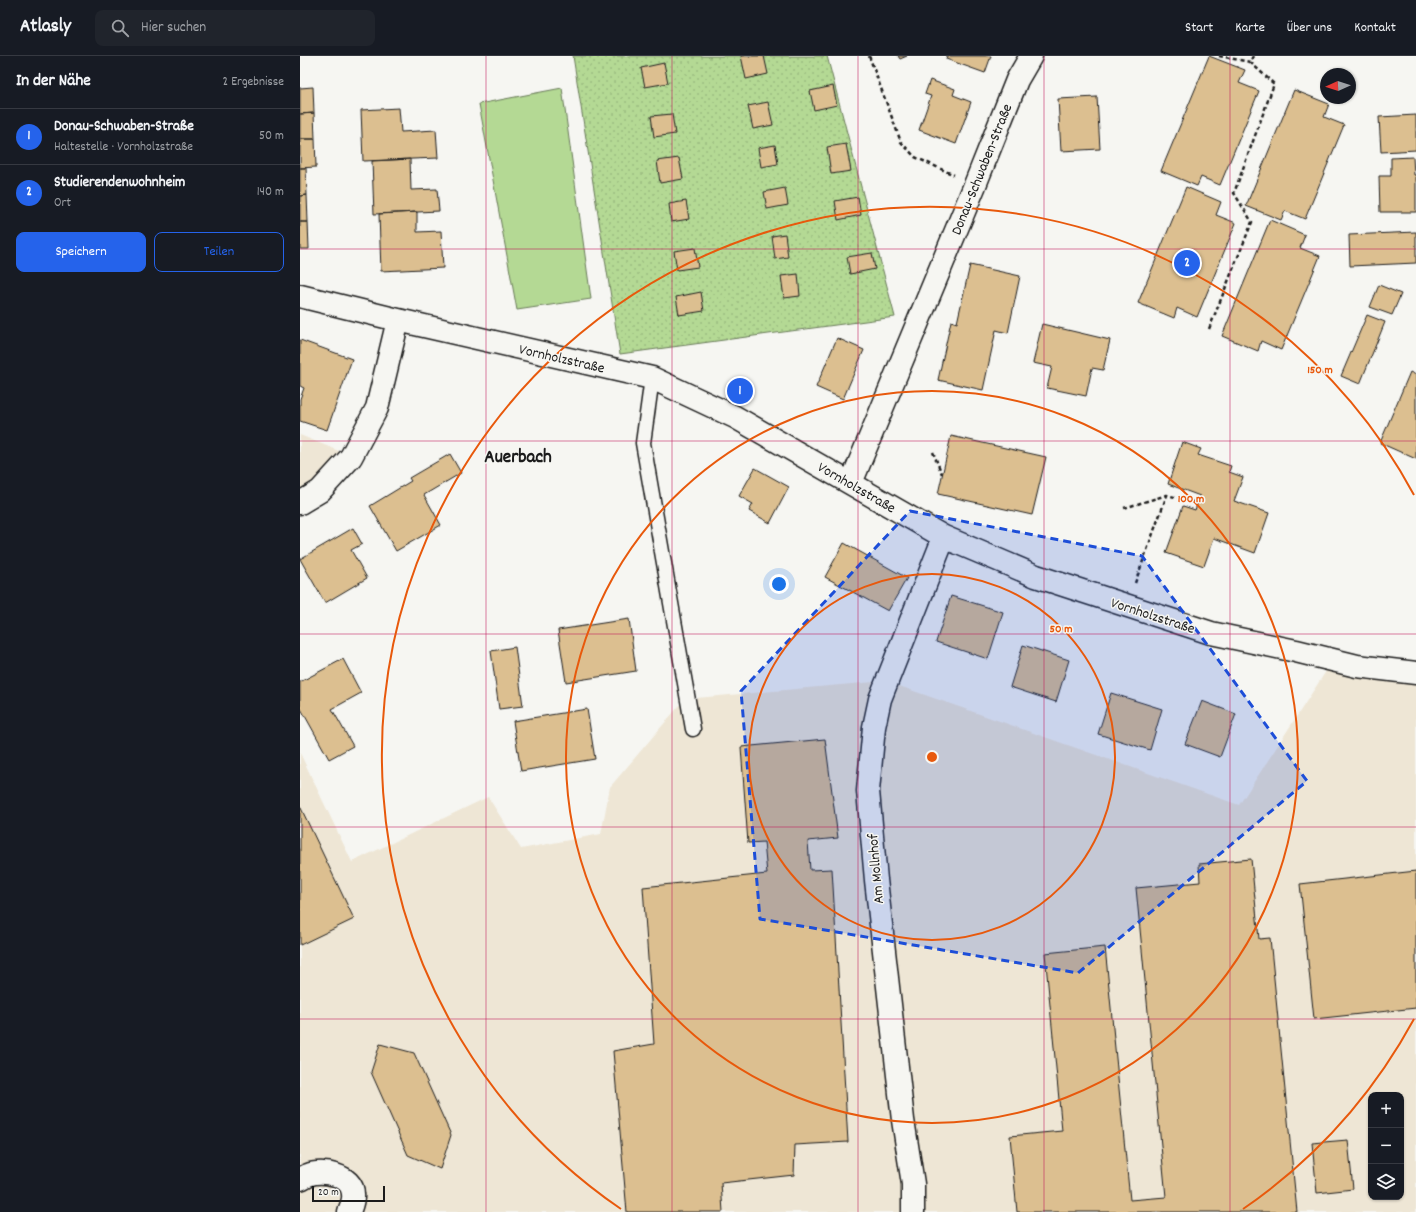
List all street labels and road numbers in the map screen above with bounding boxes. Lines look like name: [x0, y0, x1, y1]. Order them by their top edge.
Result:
street label: Donau-Schwaben-Straße: [946, 100, 1019, 239]
street label: Vornholzstraße: [517, 339, 607, 381]
street label: Vornholzstraße: [813, 457, 900, 520]
street label: Vornholzstraße: [1107, 593, 1198, 641]
street label: Am Mollnhof: [863, 832, 891, 905]

